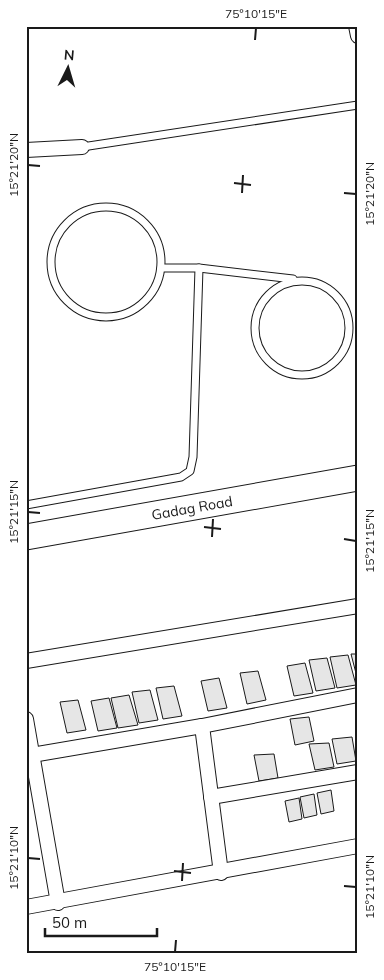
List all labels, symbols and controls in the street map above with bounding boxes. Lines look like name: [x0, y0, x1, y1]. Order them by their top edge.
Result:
text: 75°10'15"E: [225, 6, 287, 21]
north arrow: [42, 42, 92, 92]
text: N: [63, 46, 75, 64]
text: 15°21'20"N: [6, 133, 21, 197]
text: 15°21'20"N: [362, 162, 377, 226]
text: 15°21'15"N: [6, 480, 21, 544]
street label: Gadag Road: [150, 492, 234, 524]
text: 15°21'15"N: [362, 509, 377, 573]
text: 15°21'10"N: [6, 826, 21, 890]
text: 15°21'10"N: [362, 855, 377, 919]
scale bar: [45, 905, 158, 937]
text: 50 m: [52, 913, 87, 932]
text: 75°10'15"E: [144, 959, 206, 974]

